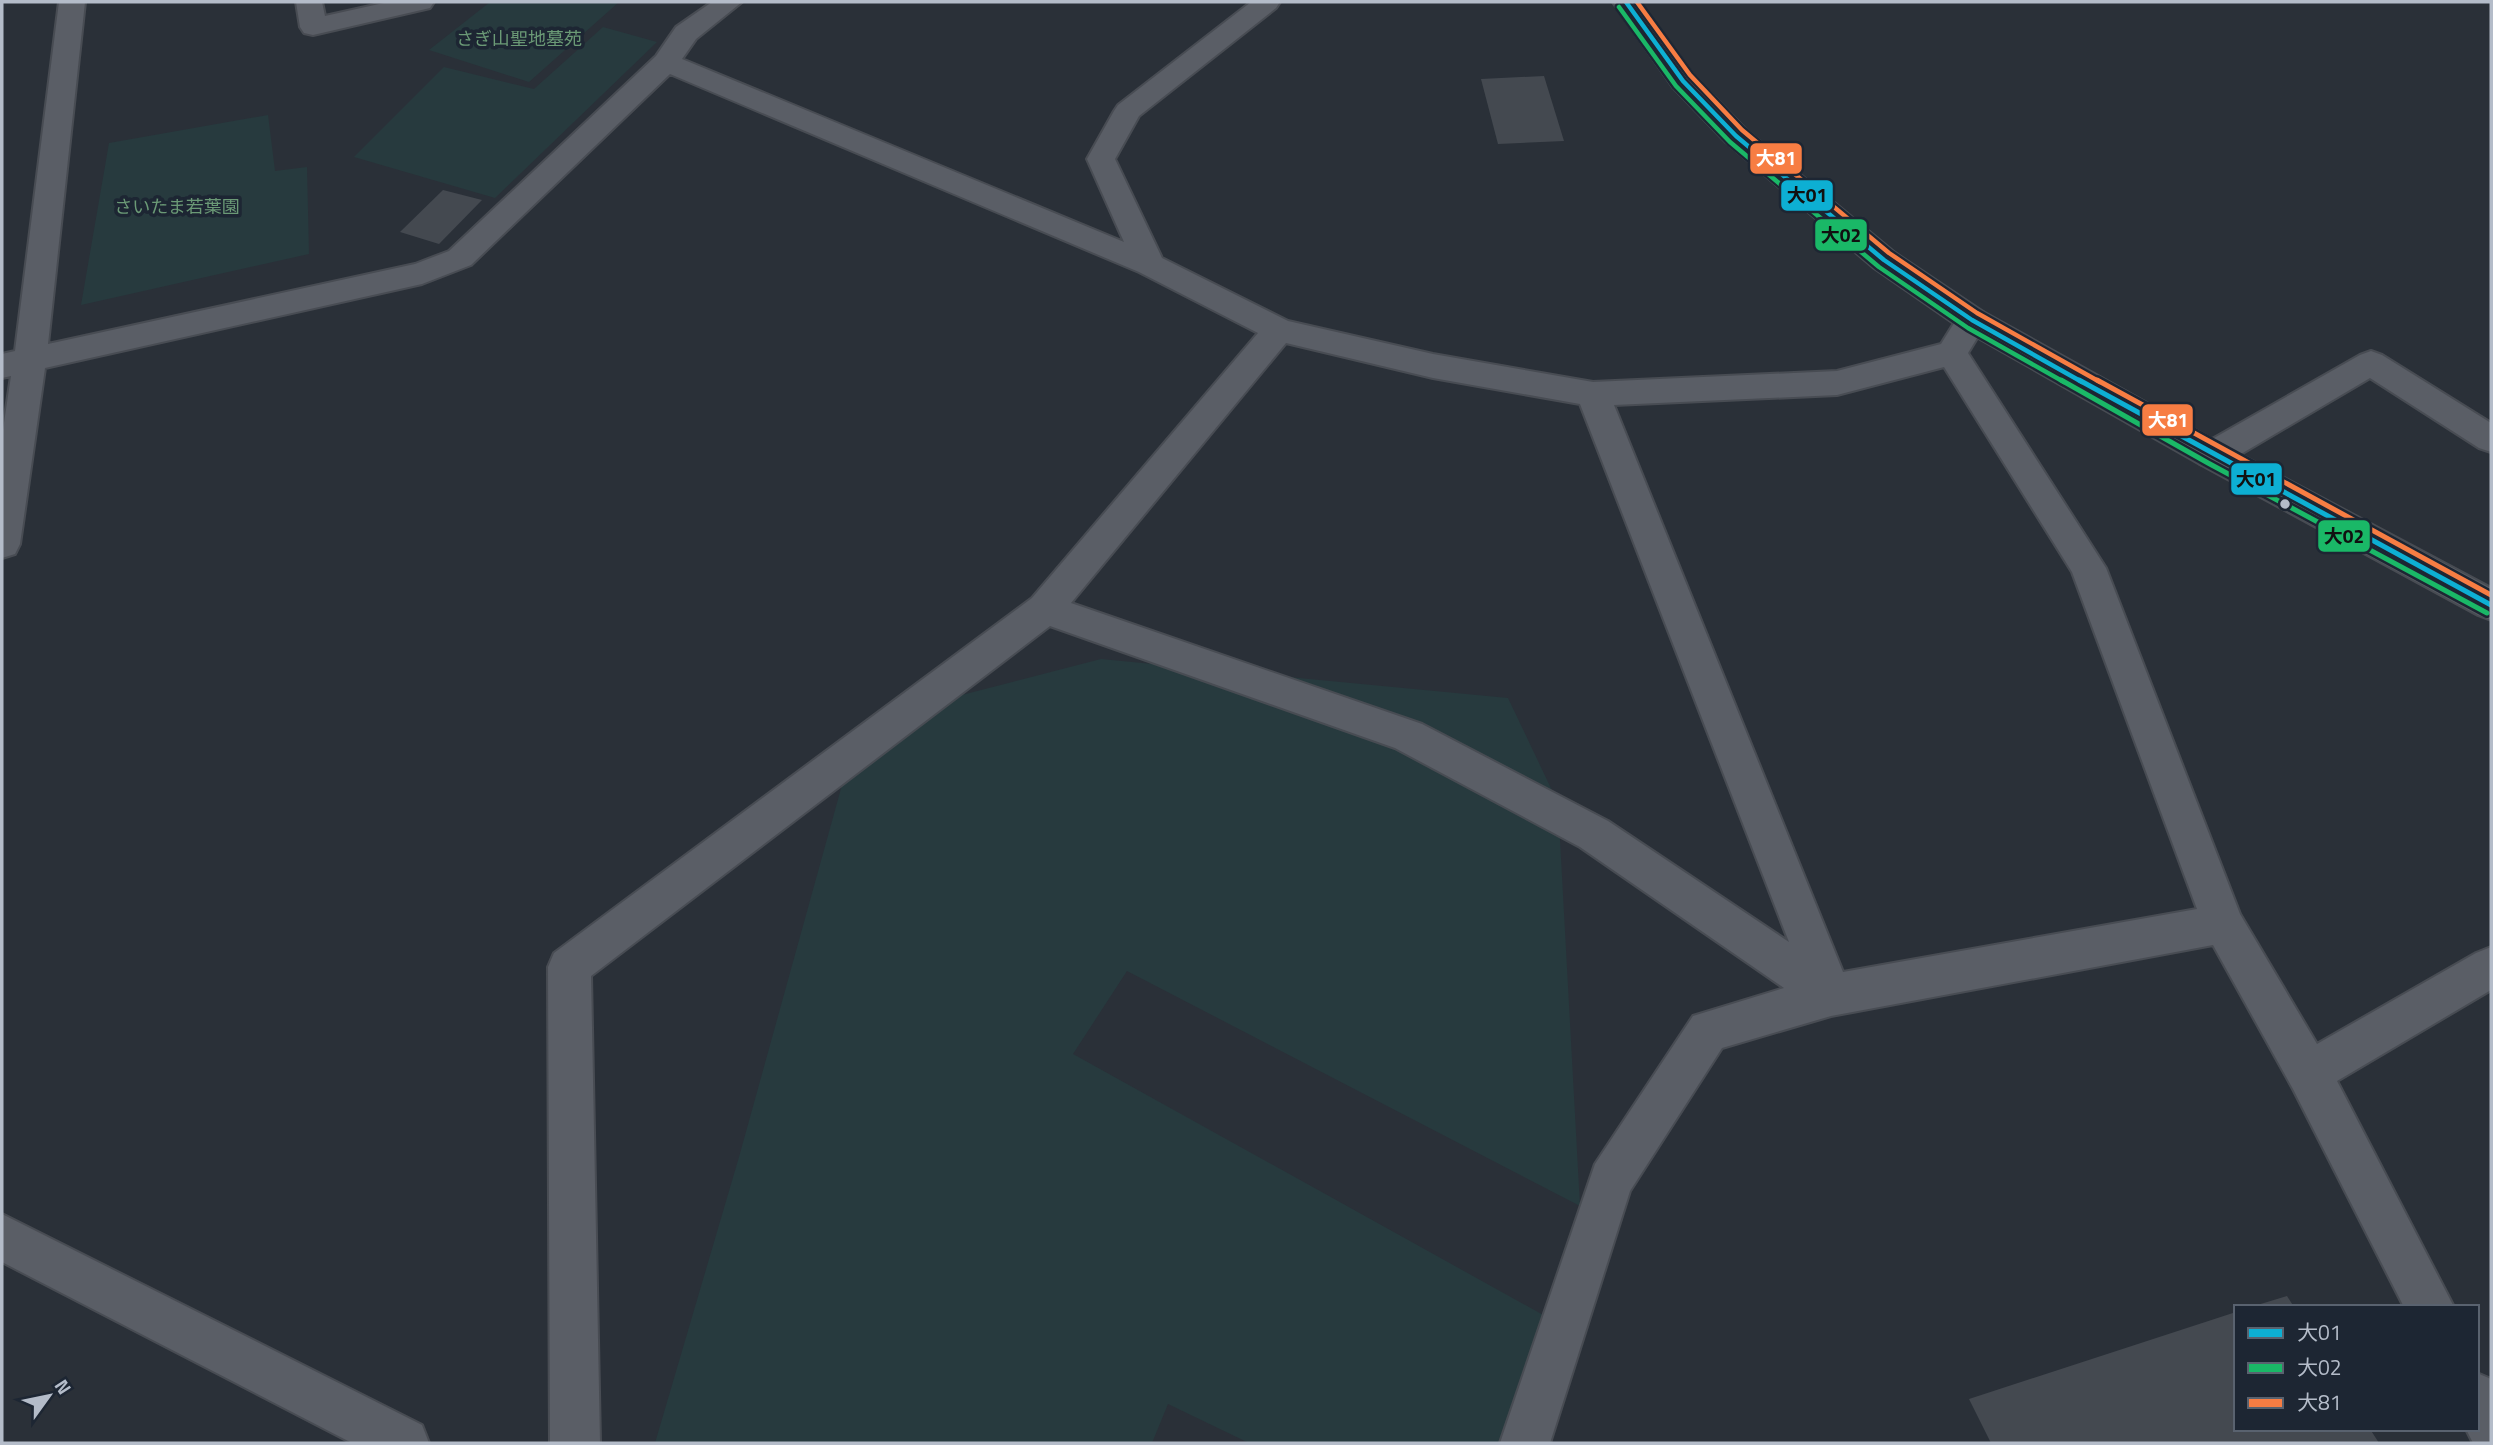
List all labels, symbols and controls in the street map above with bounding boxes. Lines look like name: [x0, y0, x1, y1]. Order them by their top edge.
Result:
park label: さぎ山聖地墓苑: [456, 25, 582, 52]
line badge: 大81: [1749, 142, 1803, 175]
text: 大81: [1756, 143, 1796, 172]
line badge: 大01: [1780, 179, 1834, 212]
text: 大01: [1787, 180, 1827, 209]
park label: さいたま若葉園: [114, 193, 240, 220]
line badge: 大02: [1814, 218, 1868, 252]
text: 大02: [1821, 220, 1861, 249]
line badge: 大81: [2141, 403, 2194, 437]
text: 大81: [2148, 405, 2188, 434]
line badge: 大01: [2230, 462, 2283, 496]
text: 大01: [2236, 464, 2276, 493]
unlabelled marker: [2278, 497, 2292, 511]
line badge: 大02: [2317, 519, 2371, 553]
text: 大02: [2324, 521, 2364, 550]
legend: [2234, 1305, 2479, 1431]
text: 大01: [2297, 1316, 2342, 1348]
text: 大02: [2297, 1351, 2342, 1383]
north arrow: [14, 1361, 84, 1431]
text: N: [48, 1373, 79, 1400]
text: 大81: [2297, 1386, 2342, 1418]

